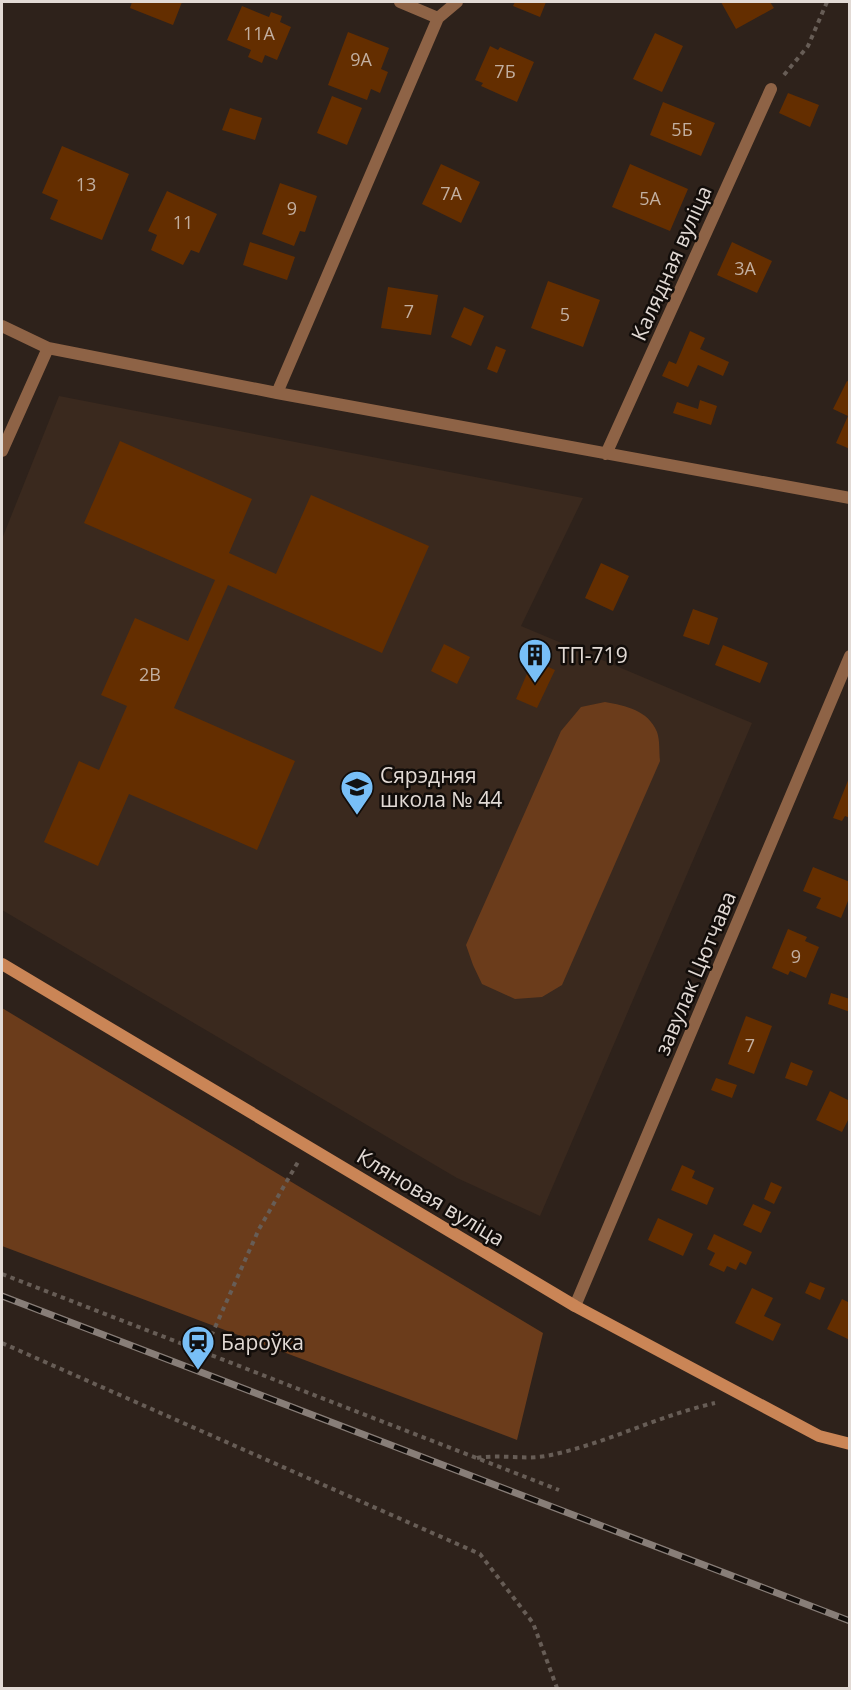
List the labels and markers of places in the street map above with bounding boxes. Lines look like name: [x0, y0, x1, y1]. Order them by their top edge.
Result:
building icon: ТП-719: [517, 637, 553, 684]
place label: ТП-719: [558, 641, 628, 669]
place label: Сярэдняя школа № 44: [380, 761, 502, 813]
school or university icon: Сярэдняя школа № 44: [339, 769, 375, 816]
station icon: Бароўка: [180, 1324, 216, 1371]
place label: Бароўка: [221, 1328, 304, 1356]

